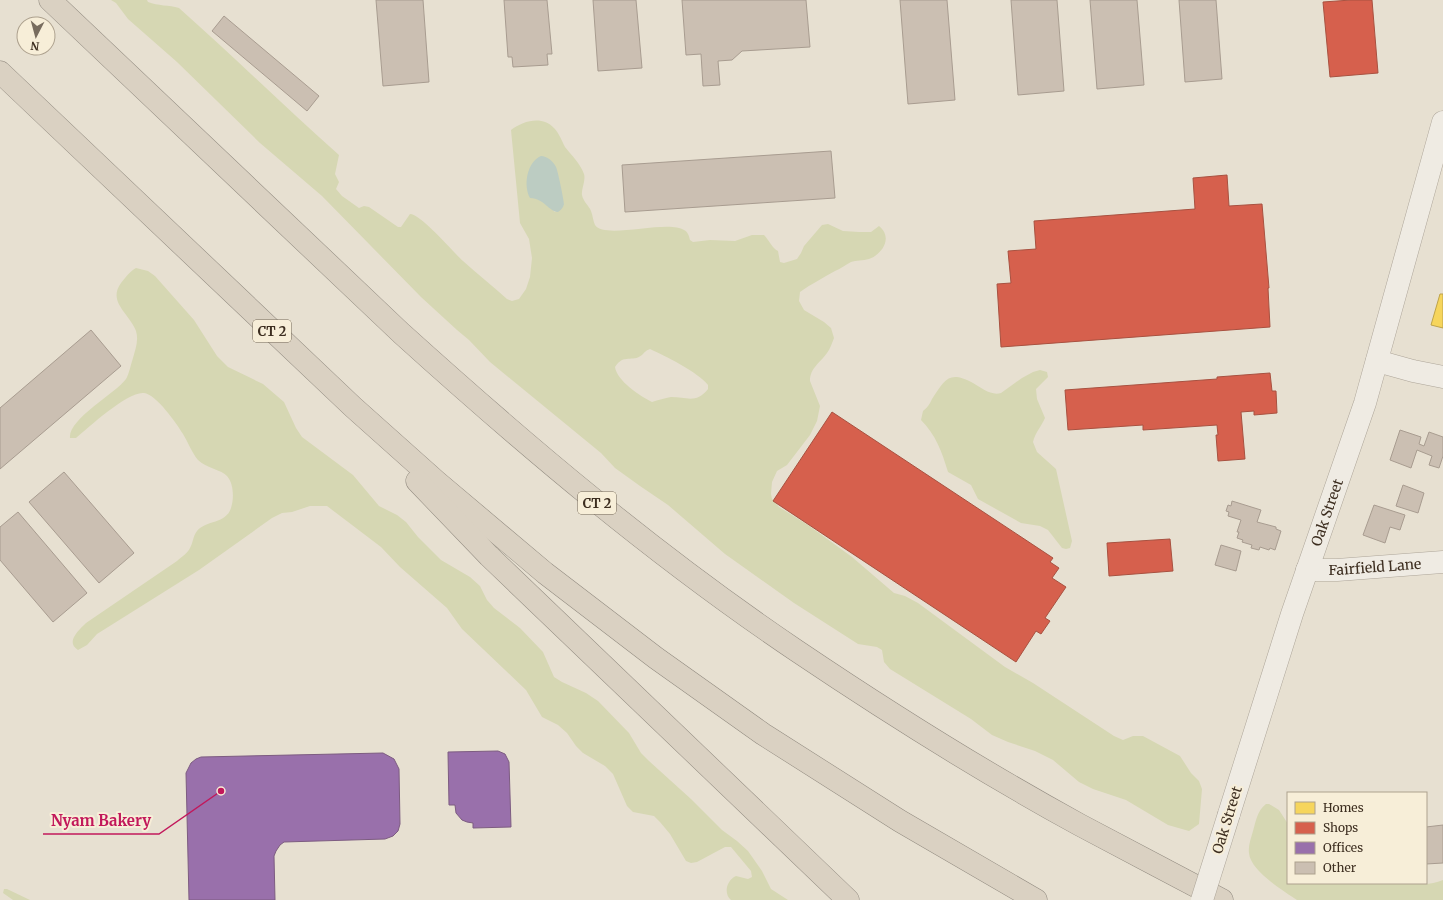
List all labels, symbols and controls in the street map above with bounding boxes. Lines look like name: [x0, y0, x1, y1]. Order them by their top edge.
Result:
north arrow: [16, 16, 56, 56]
text: N: [30, 38, 40, 53]
road number: CT 2: [253, 320, 291, 342]
street label: Oak Street: [1307, 476, 1347, 549]
road number: CT 2: [578, 492, 616, 514]
street label: Fairfield Lane: [1329, 555, 1422, 579]
street label: Oak Street: [1208, 783, 1246, 856]
legend: [1287, 792, 1427, 884]
text: Homes: [1323, 800, 1364, 815]
callout: Nyam Bakery: [43, 807, 159, 834]
text: Nyam Bakery: [51, 811, 151, 830]
text: Shops: [1323, 820, 1358, 835]
text: Offices: [1323, 840, 1363, 855]
text: Other: [1323, 860, 1357, 875]

